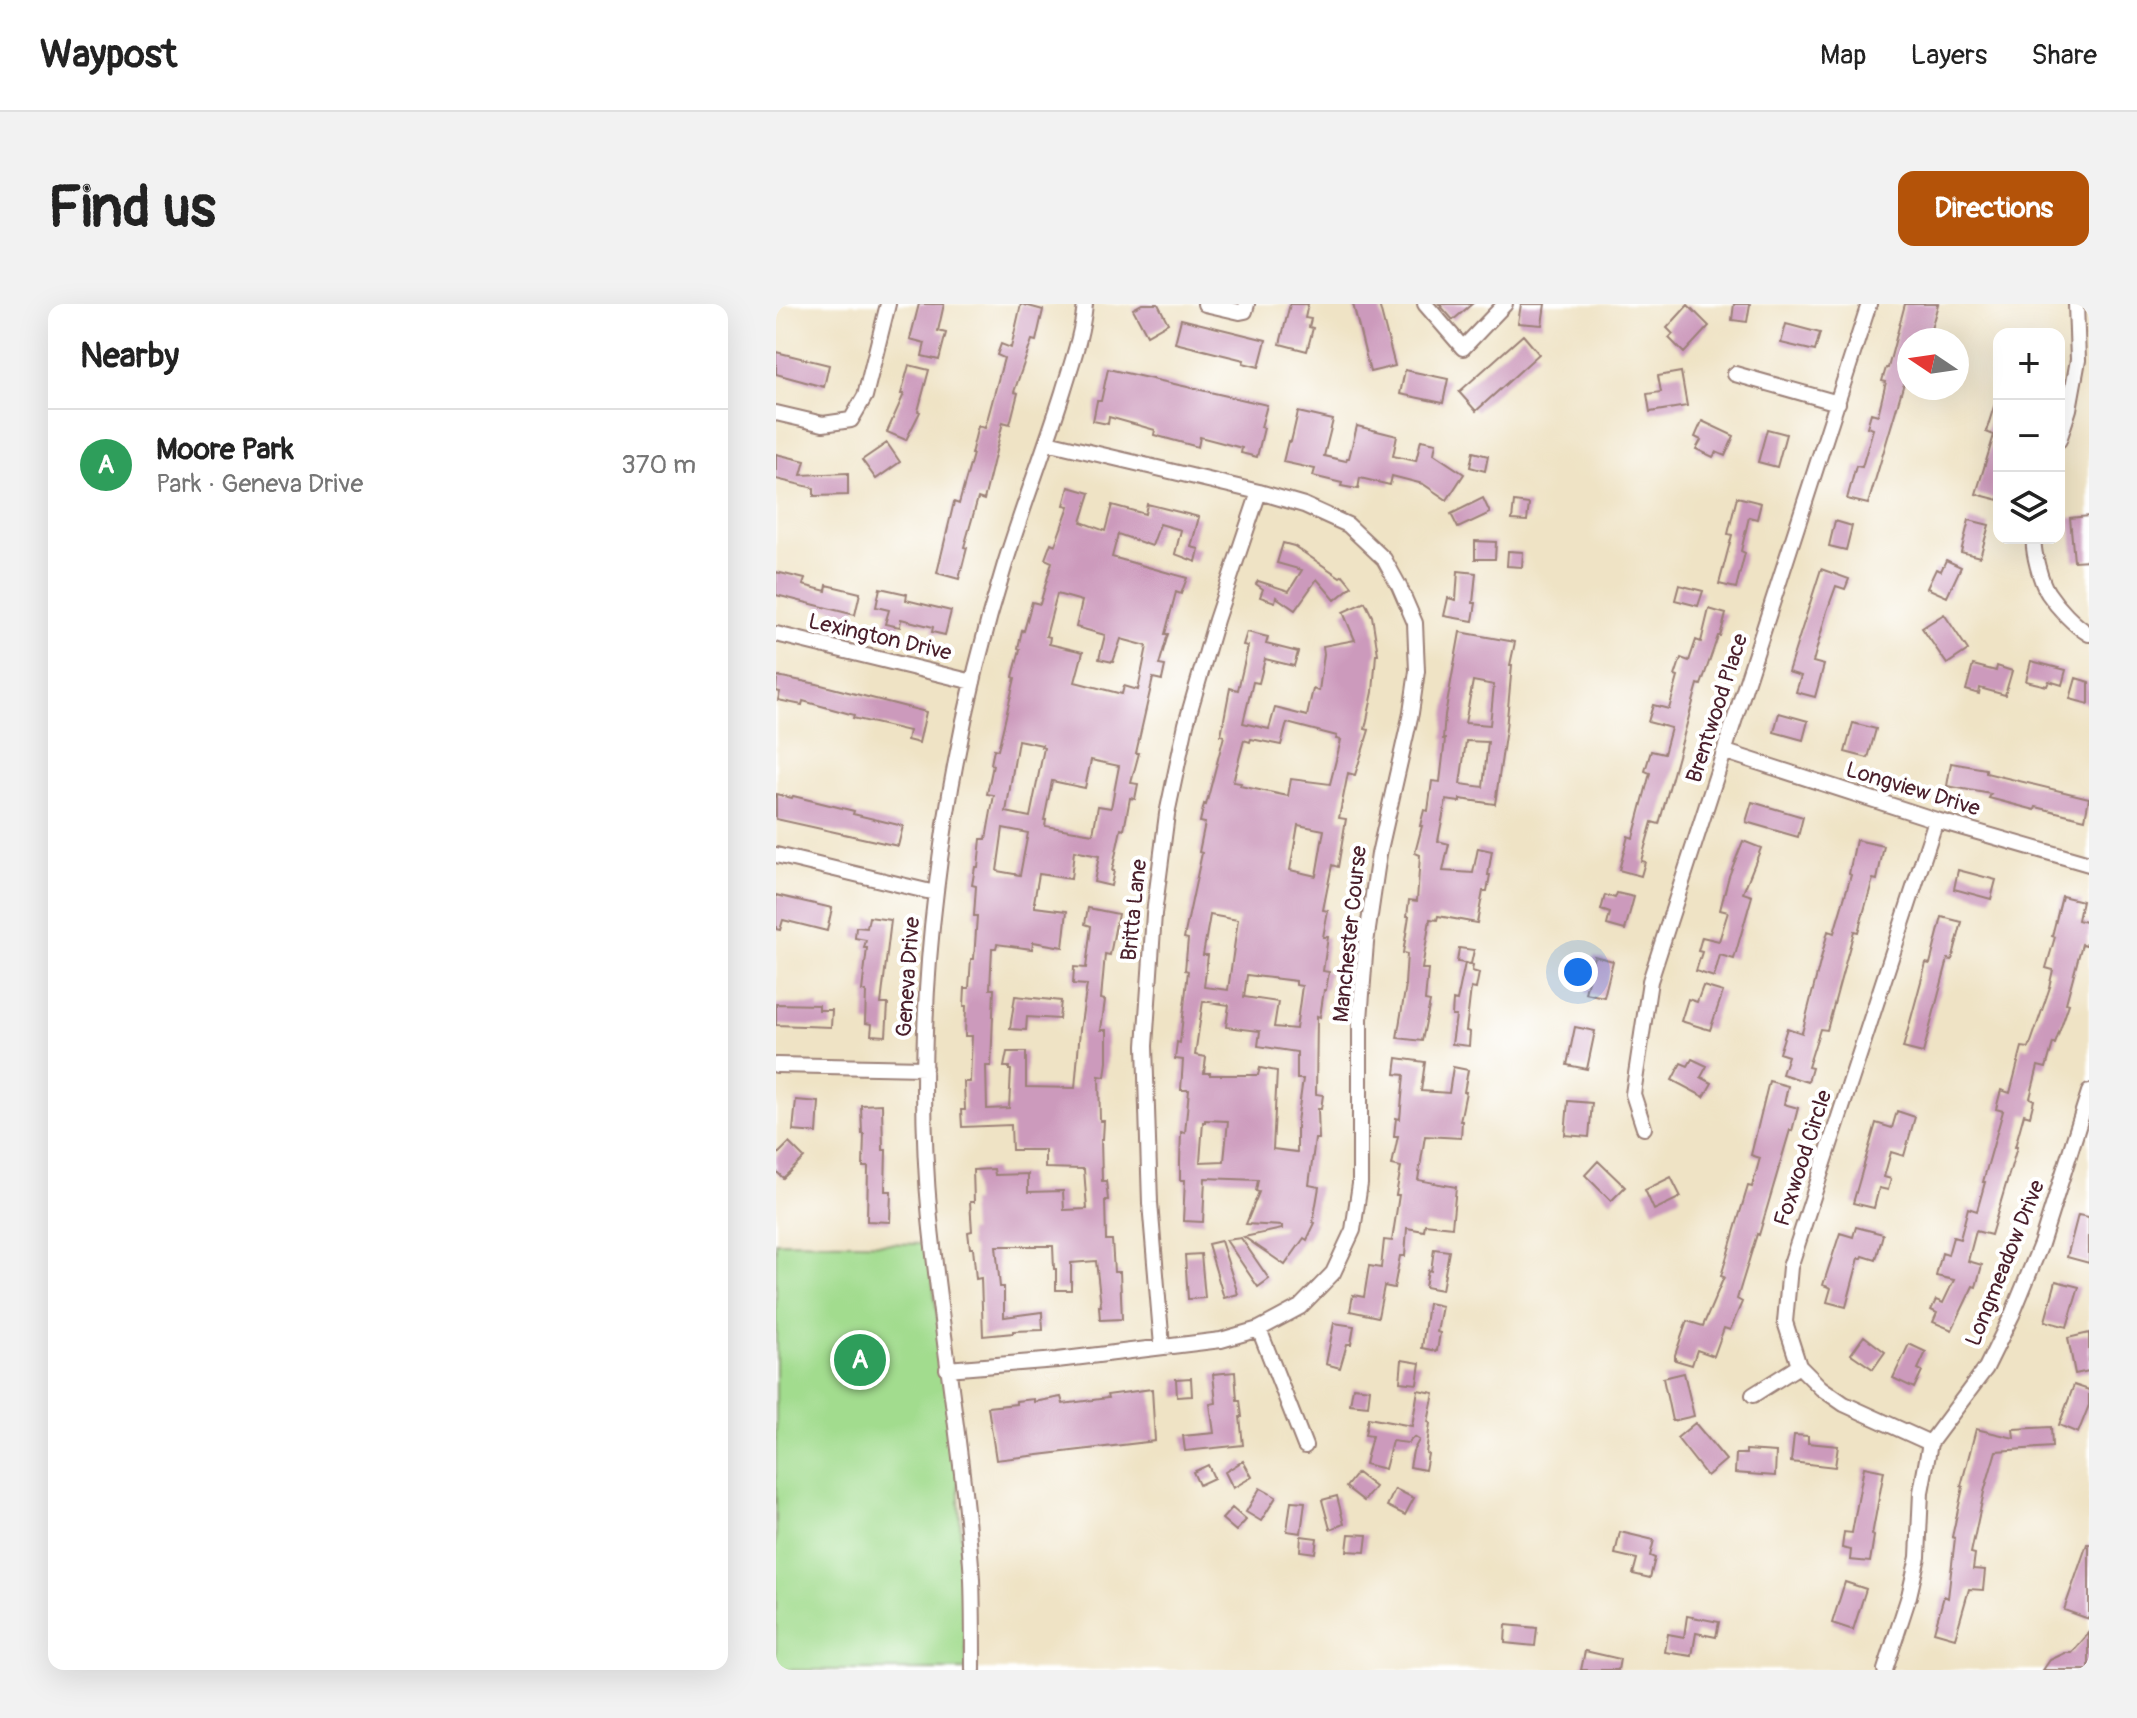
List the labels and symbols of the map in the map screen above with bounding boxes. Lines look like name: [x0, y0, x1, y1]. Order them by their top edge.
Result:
north arrow: [1897, 328, 1969, 400]
street label: Lexington Drive: [806, 607, 954, 667]
street label: Brentwood Place: [1680, 630, 1754, 786]
street label: Longview Drive: [1843, 755, 1984, 823]
street label: Manchester Course: [1327, 844, 1373, 1024]
street label: Britta Lane: [1115, 858, 1153, 962]
street label: Geneva Drive: [890, 916, 926, 1038]
your location: [1558, 952, 1598, 992]
street label: Foxwood Circle: [1768, 1086, 1838, 1230]
street label: Longmeadow Drive: [1959, 1176, 2051, 1350]
pin: A: [834, 1330, 886, 1390]

